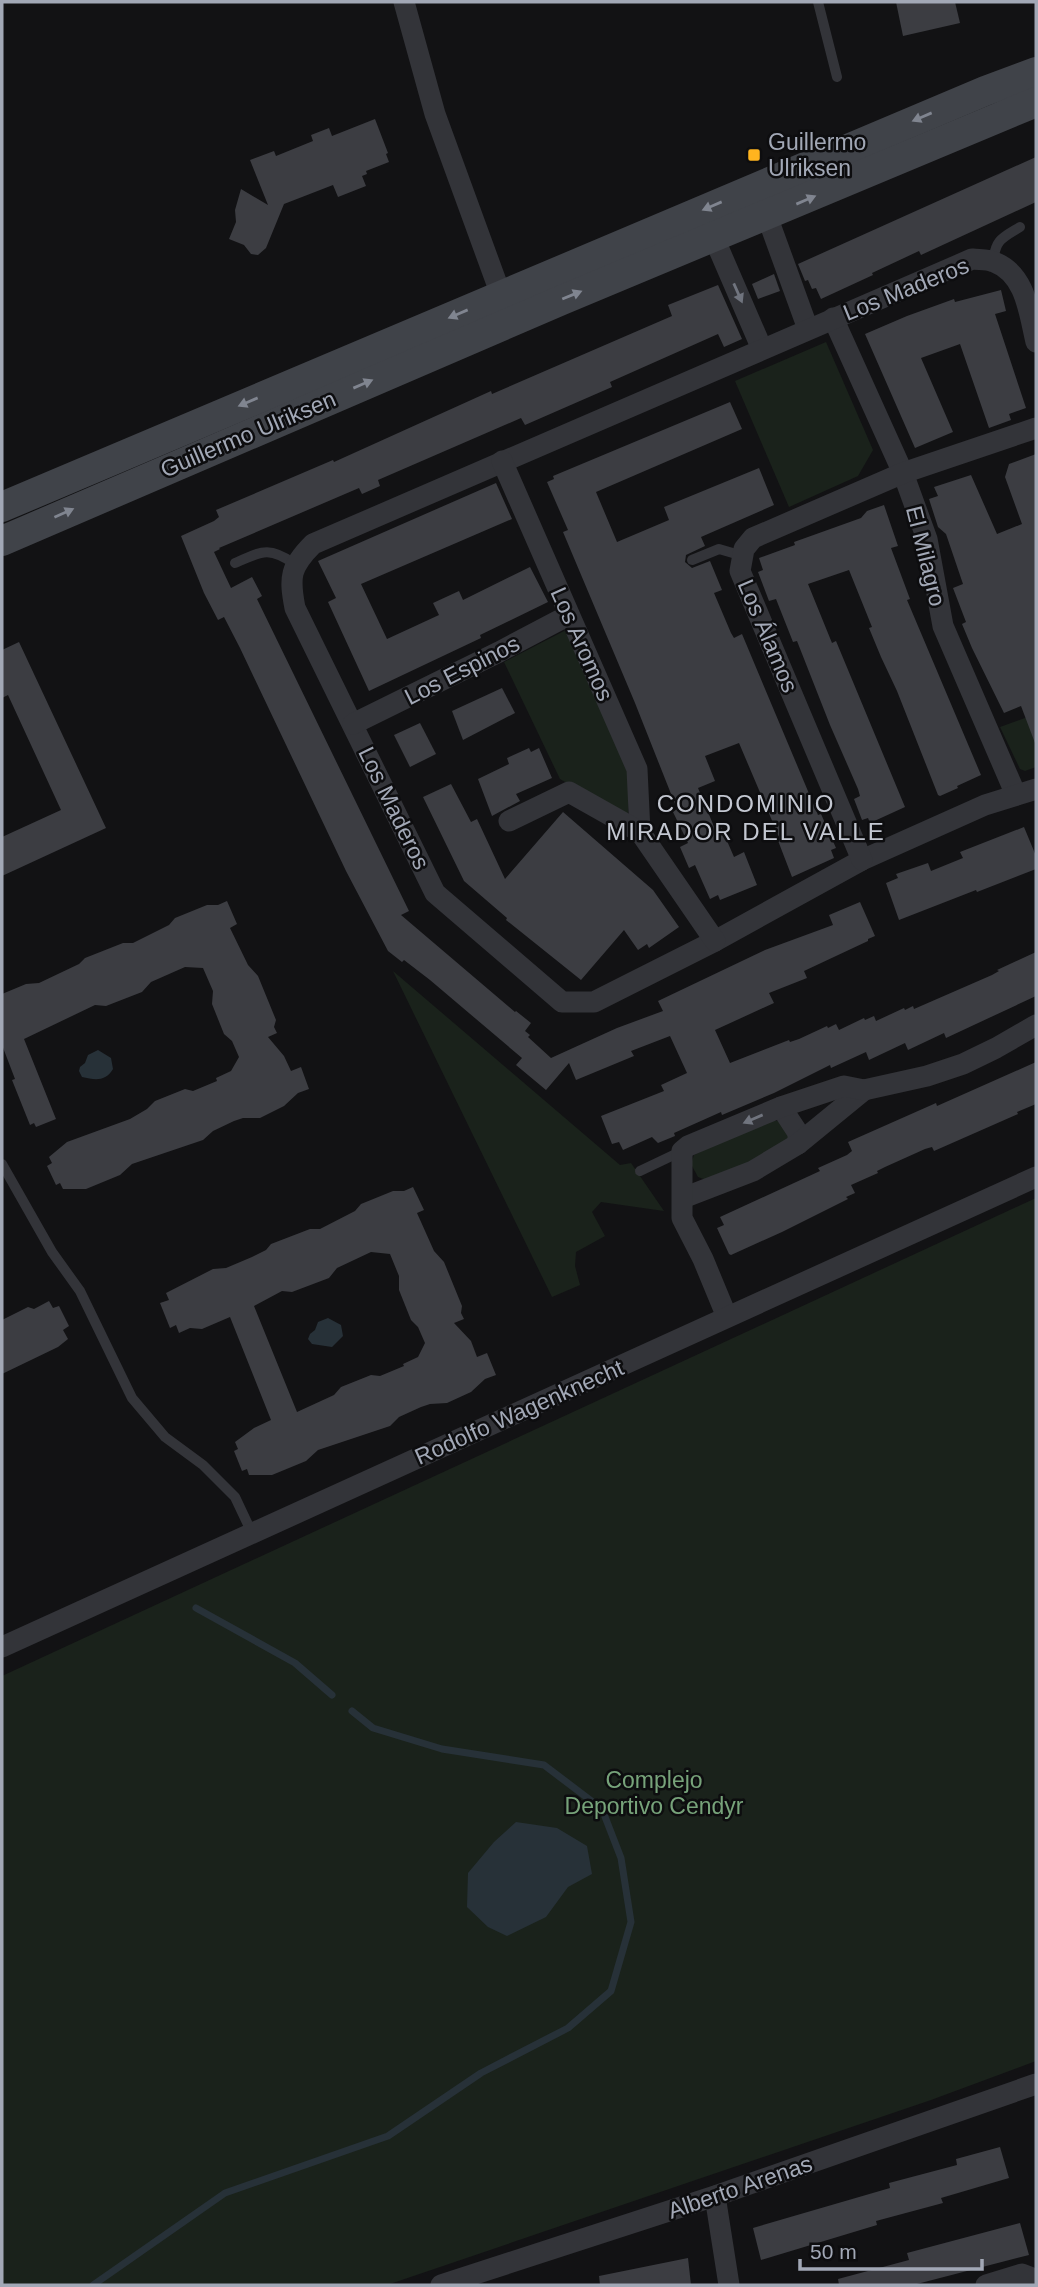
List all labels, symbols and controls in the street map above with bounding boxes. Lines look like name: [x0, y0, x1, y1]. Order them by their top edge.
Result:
one-way arrow: [911, 112, 932, 123]
place label: Guillermo Ulriksen: [768, 129, 866, 181]
marker: Guillermo Ulriksen: [746, 147, 762, 163]
one-way arrow: [795, 194, 816, 205]
one-way arrow: [702, 201, 723, 212]
street label: Los Maderos: [839, 252, 973, 326]
one-way arrow: [733, 283, 744, 304]
one-way arrow: [562, 290, 583, 301]
one-way arrow: [447, 308, 468, 319]
one-way arrow: [353, 379, 374, 390]
street label: Guillermo Ulriksen: [156, 385, 340, 483]
one-way arrow: [238, 396, 258, 408]
street label: El Milagro: [901, 503, 951, 609]
one-way arrow: [54, 507, 75, 518]
street label: Los Álamos: [733, 576, 803, 696]
street label: Los Aromos: [545, 583, 619, 705]
street label: Los Espinos: [400, 630, 524, 710]
street label: Los Maderos: [353, 743, 435, 873]
district label: CONDOMINIO MIRADOR DEL VALLE: [606, 790, 886, 845]
one-way arrow: [742, 1114, 763, 1125]
street label: Rodolfo Wagenknecht: [411, 1354, 628, 1470]
park label: Complejo Deportivo Cendyr: [565, 1767, 744, 1819]
street label: Alberto Arenas: [664, 2150, 816, 2224]
scale bar: [800, 2228, 982, 2272]
text: 50 m: [810, 2240, 857, 2263]

